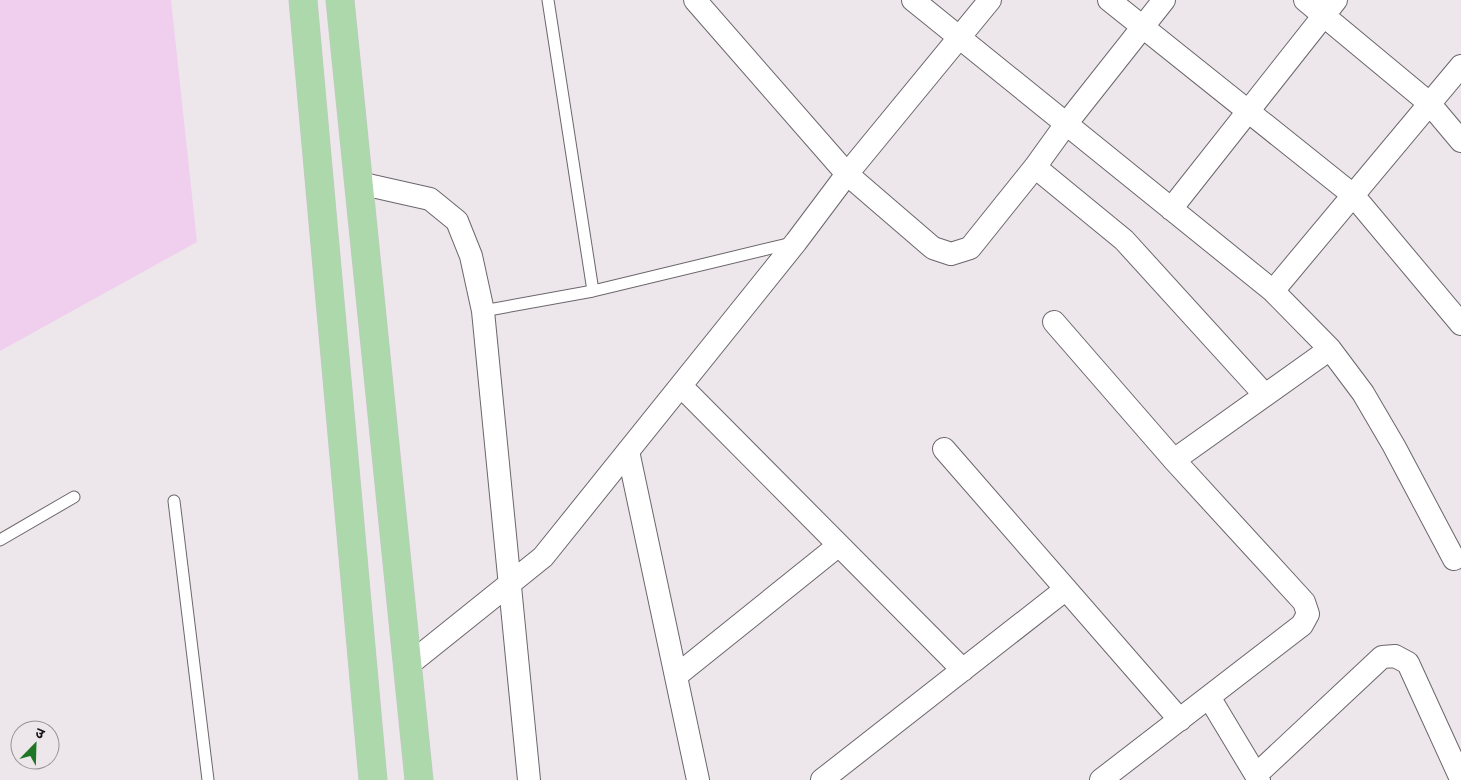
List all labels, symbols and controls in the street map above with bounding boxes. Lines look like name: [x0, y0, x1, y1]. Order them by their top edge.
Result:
north arrow: [10, 720, 60, 770]
text: उ: [33, 724, 48, 743]

